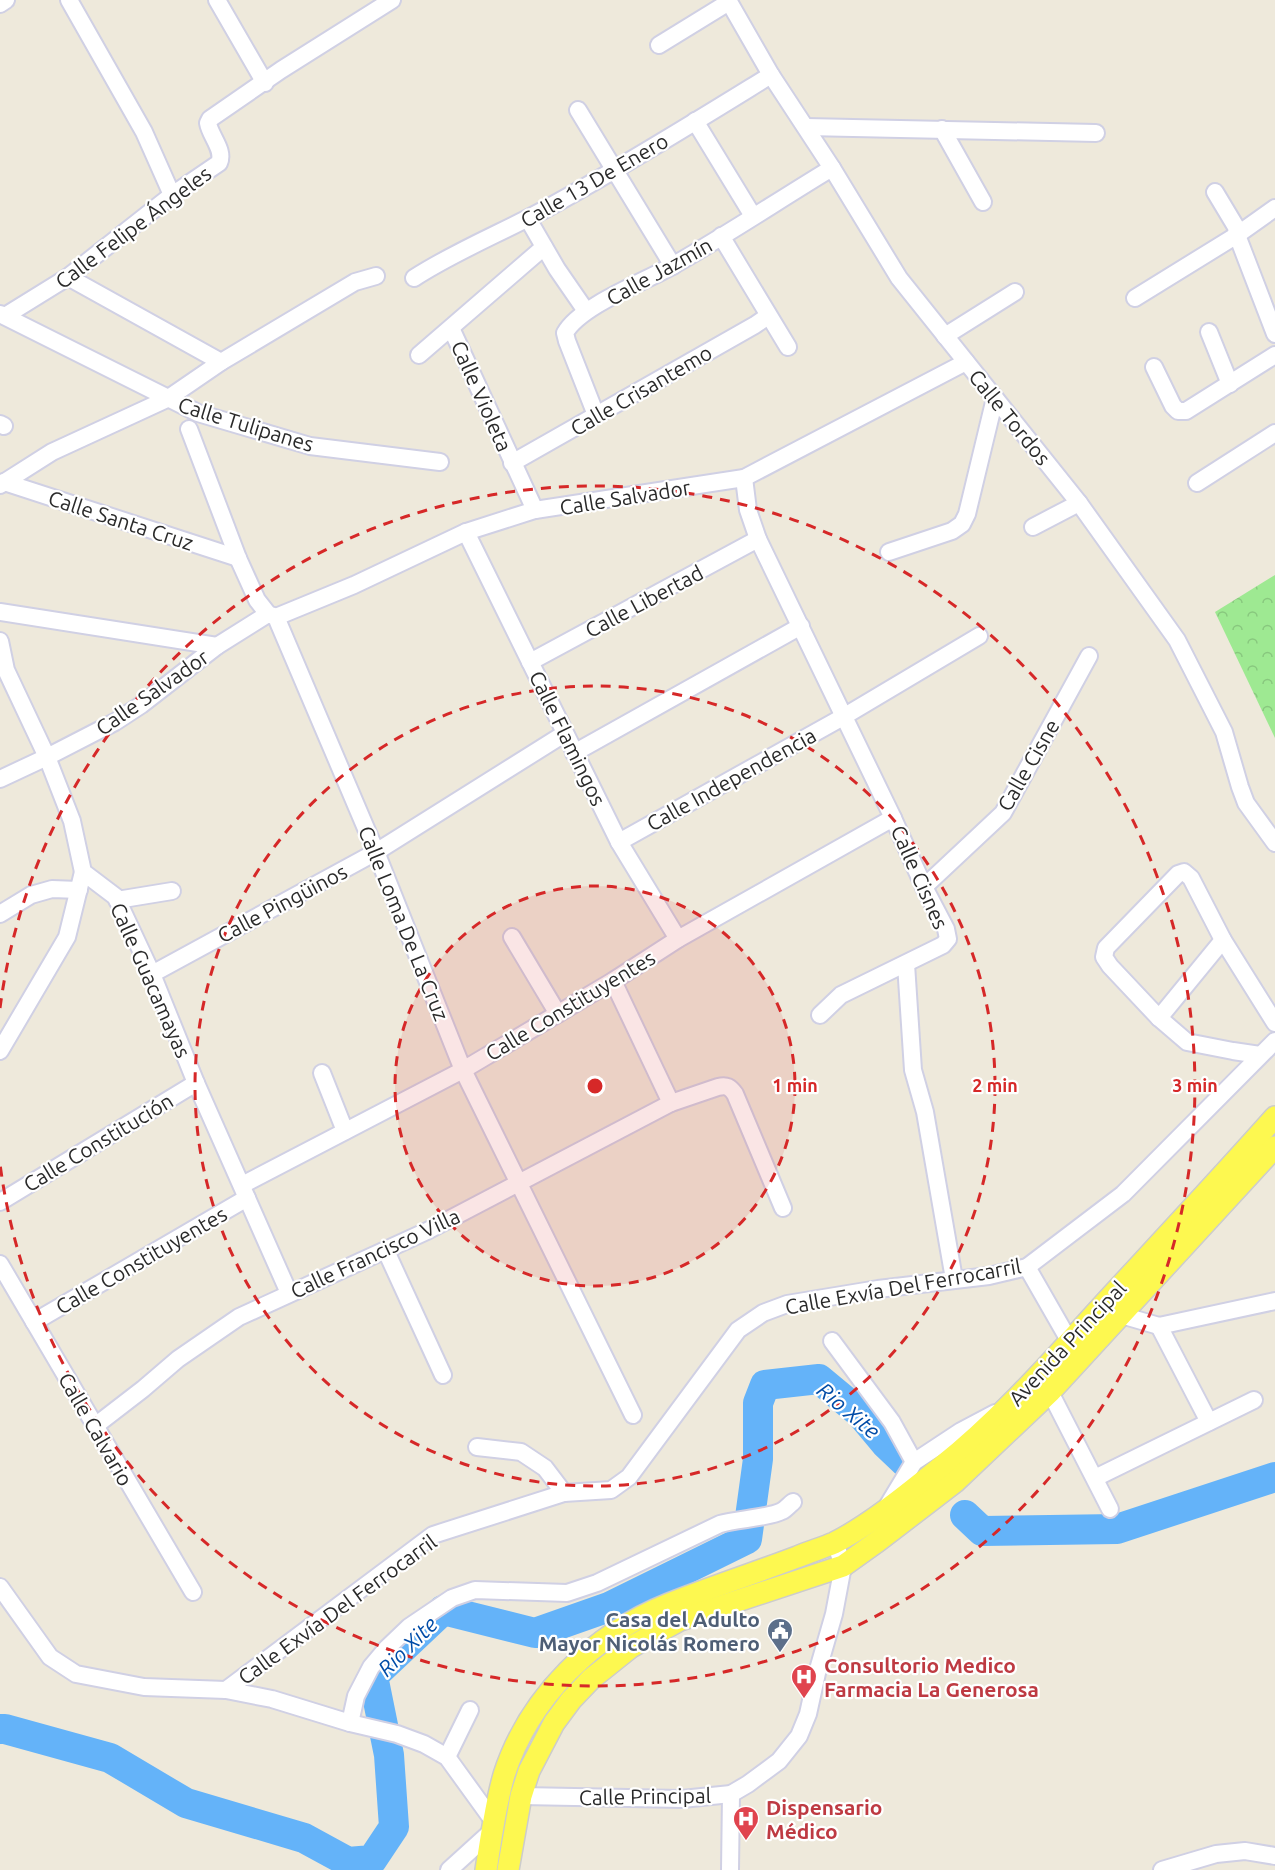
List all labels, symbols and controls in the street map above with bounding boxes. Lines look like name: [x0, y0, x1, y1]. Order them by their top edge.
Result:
street label: Calle 13 De Enero: [516, 128, 672, 232]
street label: Calle Felipe Ángeles: [50, 161, 216, 293]
street label: Calle Jazmín: [602, 232, 716, 310]
street label: Calle Violeta: [447, 337, 517, 455]
street label: Calle Crisantemo: [566, 340, 716, 440]
street label: Calle Tordos: [964, 365, 1056, 469]
street label: Calle Tulipanes: [175, 392, 317, 456]
street label: Calle Salvador: [558, 475, 692, 519]
street label: Calle Santa Cruz: [45, 485, 197, 555]
street label: Calle Libertad: [581, 560, 707, 642]
street label: Calle Salvador: [91, 644, 213, 740]
street label: Calle Flamingos: [525, 667, 611, 809]
street label: Calle Cisne: [992, 715, 1064, 815]
street label: Calle Independencia: [642, 723, 820, 835]
street label: Calle Cisnes: [886, 821, 954, 933]
street label: Calle Loma De La Cruz: [354, 822, 454, 1024]
street label: Calle Pingüinos: [213, 859, 351, 947]
street label: Calle Guacamayas: [106, 899, 196, 1061]
street label: Calle Constituyentes: [481, 945, 659, 1065]
text: 1 min: [772, 1075, 818, 1095]
text: 2 min: [972, 1075, 1018, 1095]
text: 3 min: [1172, 1075, 1218, 1095]
centre of rings: [585, 1076, 605, 1096]
street label: Calle Constitución: [19, 1088, 177, 1196]
street label: Calle Constituyentes: [51, 1201, 231, 1319]
street label: Calle Francisco Villa: [286, 1203, 464, 1303]
street label: Calle Exvía Del Ferrocarril: [783, 1253, 1023, 1319]
street label: Avenida Principal: [1003, 1276, 1131, 1410]
street label: Calle Calvario: [54, 1368, 138, 1490]
water label: Rio Xite: [813, 1377, 885, 1443]
street label: Calle Exvía Del Ferrocarril: [233, 1529, 441, 1689]
place label: Casa del Adulto Mayor Nicolás Romero: [539, 1607, 760, 1655]
water label: Rio Xite: [372, 1611, 442, 1681]
public building icon: Casa del Adulto Mayor Nicolás Romero: [765, 1616, 795, 1654]
place label: Consultorio Medico Farmacia La Generosa: [824, 1653, 1039, 1701]
hospital icon: Consultorio Medico Farmacia La Generosa: [789, 1662, 819, 1700]
street label: Calle Principal: [579, 1783, 711, 1809]
place label: Dispensario Médico: [766, 1795, 882, 1843]
hospital icon: Dispensario Médico: [731, 1804, 761, 1842]

